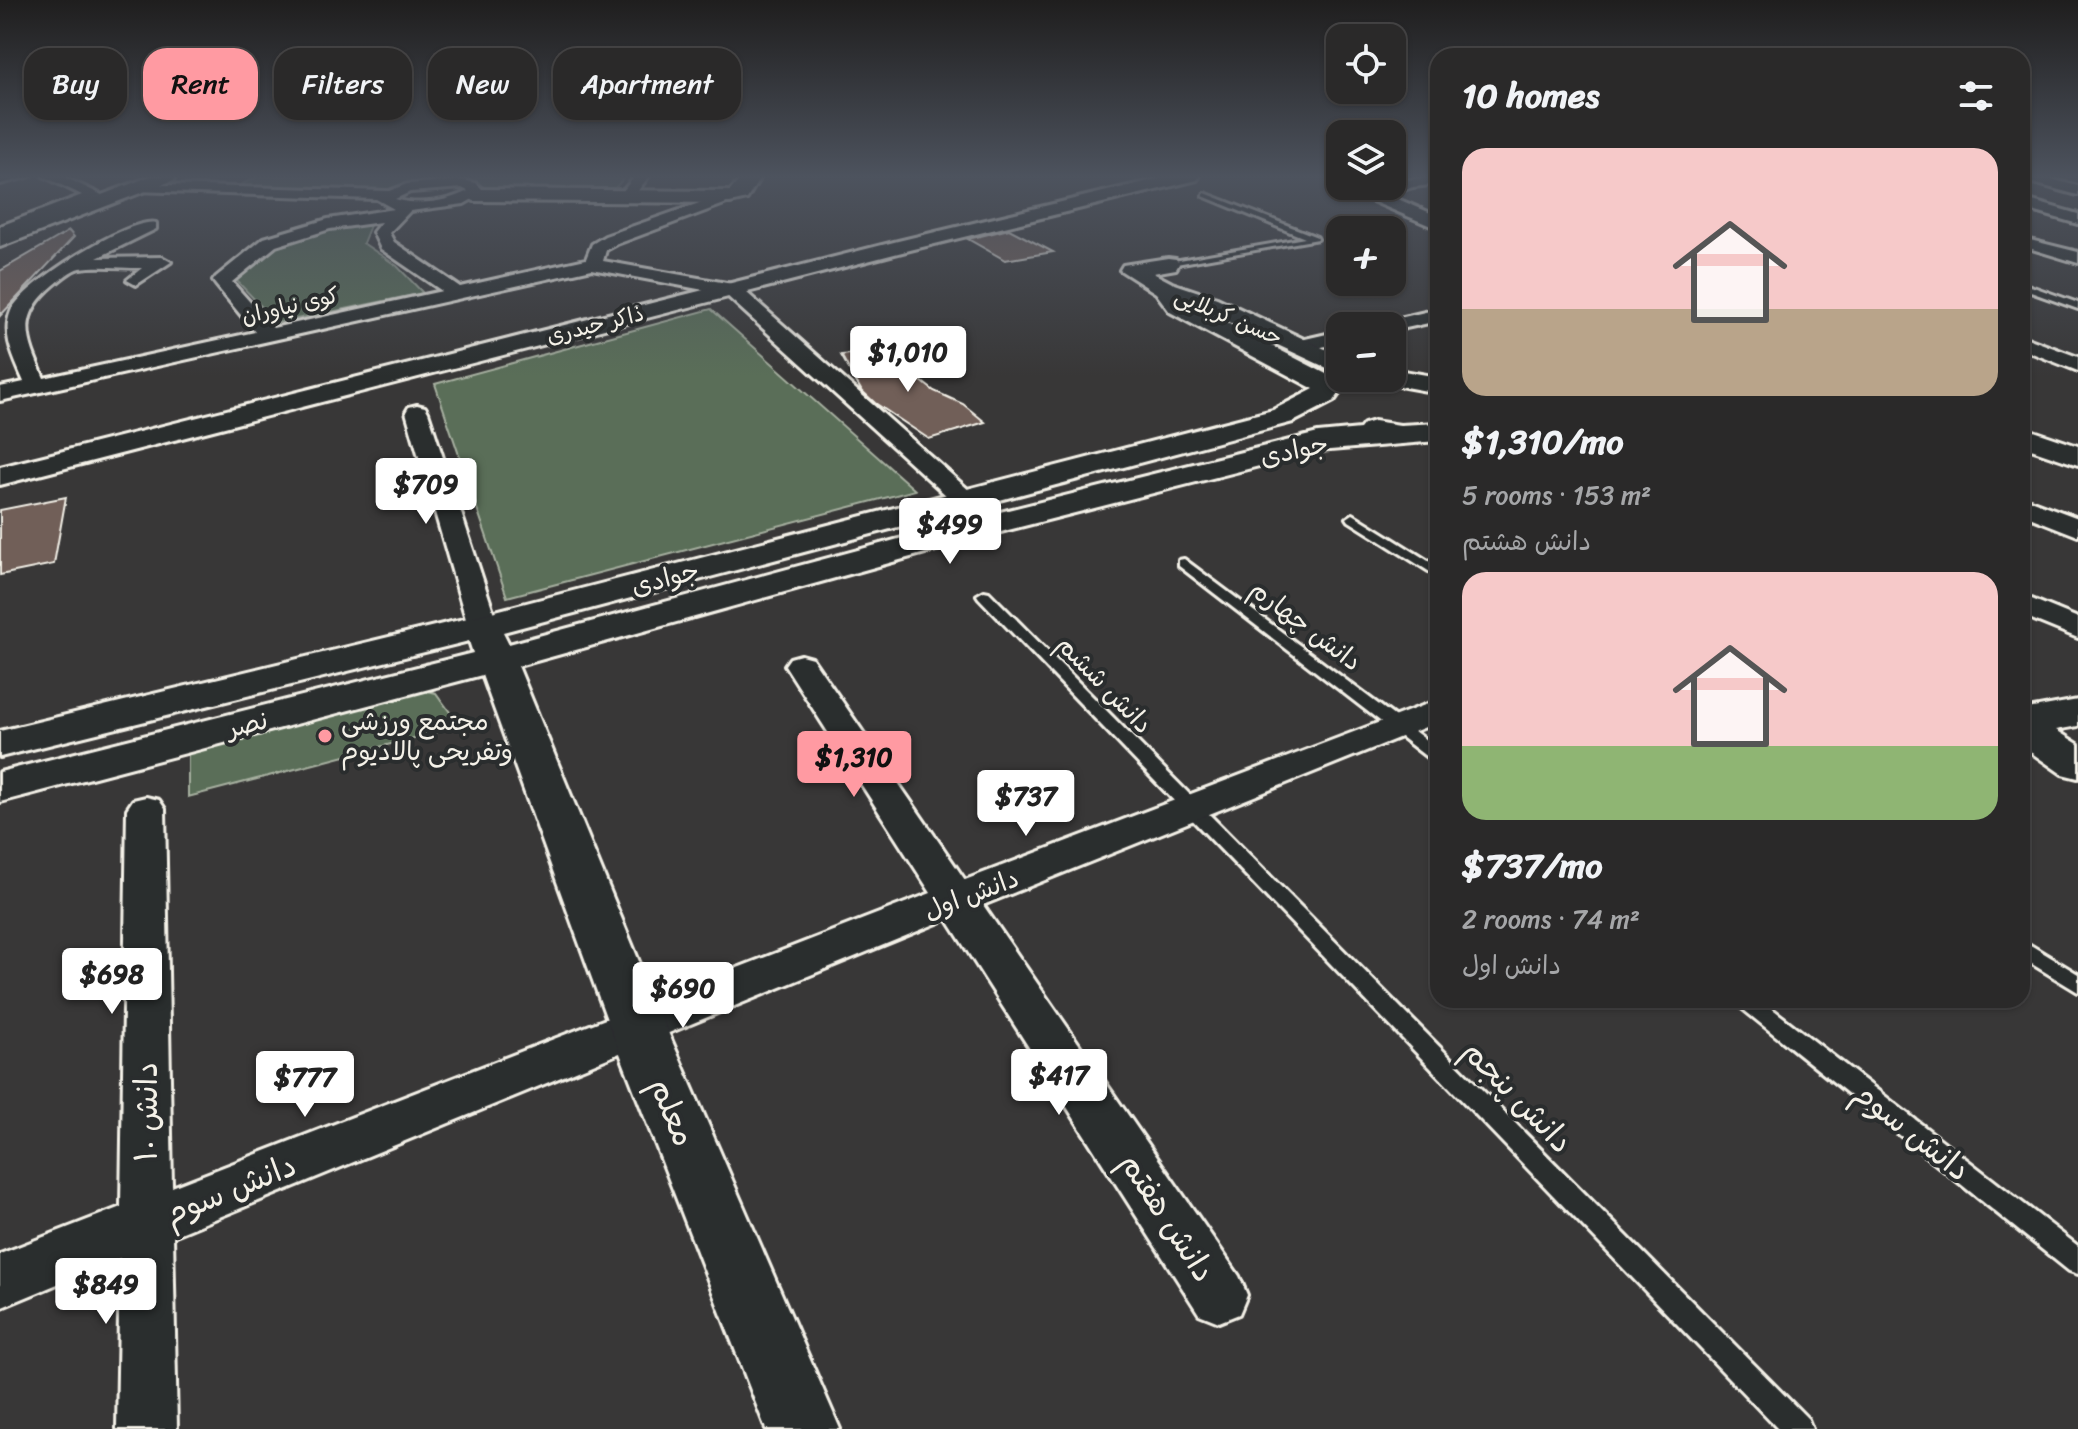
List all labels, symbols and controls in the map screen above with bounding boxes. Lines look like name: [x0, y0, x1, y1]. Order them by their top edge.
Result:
map controls: [1326, 24, 1406, 392]
button: locate: [1326, 24, 1406, 104]
chip: Buy: [24, 48, 127, 120]
chip: Rent: [143, 48, 258, 120]
chip: Filters: [274, 48, 412, 120]
chip: New: [428, 48, 537, 120]
chip: Apartment: [553, 48, 741, 120]
text: 10 homes: [1462, 66, 1600, 126]
icon: filters: [1954, 74, 1998, 118]
button: layers: [1326, 120, 1406, 200]
icon: home: [1658, 200, 1802, 344]
button: +: [1326, 216, 1406, 296]
street label: کوی نیاوران: [237, 275, 343, 336]
street label: حسن کربلایی: [1169, 276, 1289, 357]
street label: ذاکر حیدری: [542, 294, 648, 355]
button: −: [1326, 312, 1406, 392]
pin: $1,010: [843, 326, 973, 394]
text: $1,010: [868, 329, 948, 375]
text: $1,310/mo: [1462, 412, 1624, 472]
street label: جوادی: [1255, 420, 1333, 480]
pin: $709: [379, 458, 473, 526]
text: $709: [394, 461, 458, 507]
text: 5 rooms · 153 m²: [1462, 472, 1651, 518]
pin: $499: [903, 498, 997, 566]
text: $499: [917, 501, 983, 547]
text: دانش هشتم: [1462, 518, 1591, 564]
street label: جوادی: [626, 547, 704, 609]
street label: دانش چهارم: [1240, 567, 1372, 683]
street label: دانش ششم: [1045, 623, 1165, 745]
icon: home: [1658, 624, 1802, 768]
street label: نصر: [219, 697, 273, 752]
place label: مجتمع ورزشی وتفریحی پالادیوم: [341, 698, 513, 774]
marker: مجتمع ورزشی وتفریحی پالادیوم: [316, 727, 334, 745]
pin: $1,310: [789, 731, 919, 799]
text: $1,310: [815, 734, 893, 780]
pin: $737: [979, 770, 1073, 838]
text: $737: [995, 773, 1057, 819]
text: $737/mo: [1462, 836, 1603, 896]
street label: دانش اول: [917, 855, 1025, 933]
text: 2 rooms · 74 m²: [1462, 896, 1640, 942]
text: دانش اول: [1462, 942, 1561, 988]
pin: $698: [65, 948, 159, 1016]
text: $698: [80, 951, 144, 997]
pin: $690: [636, 962, 730, 1030]
text: $690: [651, 965, 715, 1011]
street label: دانش پنجم: [1448, 1025, 1588, 1167]
pin: $417: [1012, 1049, 1106, 1117]
pin: $777: [258, 1051, 352, 1119]
text: $417: [1029, 1052, 1089, 1098]
text: $777: [274, 1054, 336, 1100]
street label: دانش ۱۰: [118, 1062, 175, 1162]
street label: دانش سوم: [1840, 1066, 1984, 1196]
street label: معلم: [633, 1069, 712, 1155]
street label: دانش سوم: [155, 1137, 305, 1242]
street label: دانش هفتم: [1104, 1140, 1231, 1294]
pin: $849: [59, 1258, 153, 1326]
text: $849: [73, 1261, 139, 1307]

